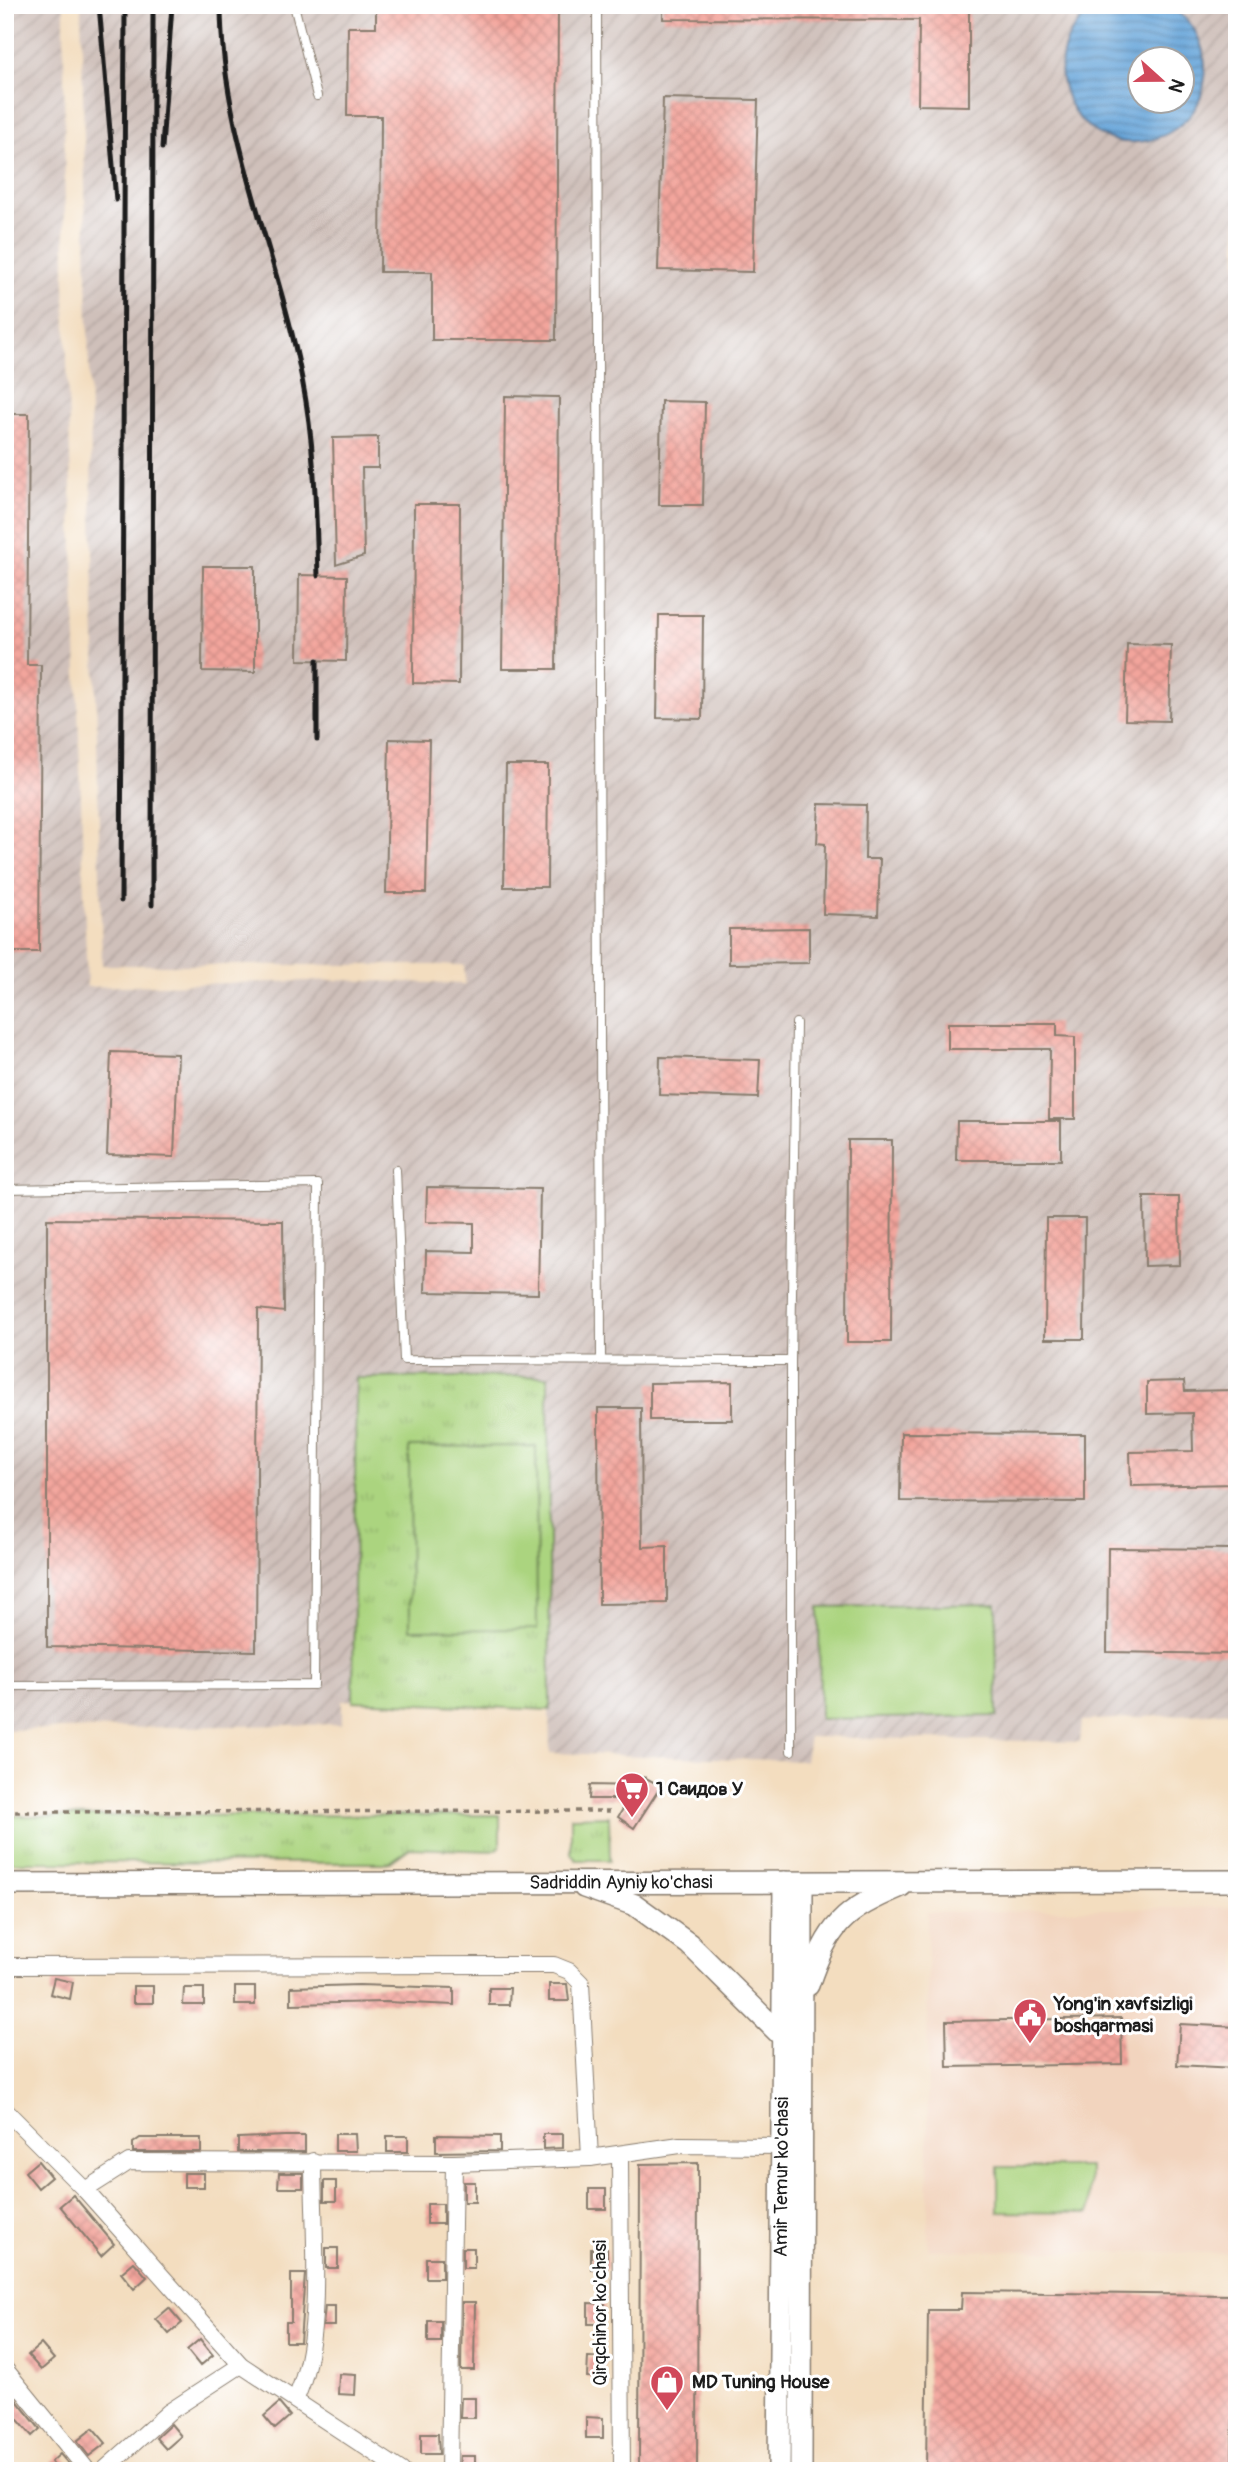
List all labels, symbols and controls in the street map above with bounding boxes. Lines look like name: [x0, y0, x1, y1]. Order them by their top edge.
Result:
north arrow: [1126, 46, 1196, 116]
text: N: [1162, 75, 1189, 96]
supermarket icon: 1 Саидов У: [613, 1770, 651, 1819]
place label: 1 Саидов У: [656, 1777, 744, 1801]
street label: Sadriddin Ayniy ko'chasi: [529, 1870, 713, 1895]
place label: Yong'in xavfsizligi boshqarmasi: [1053, 1992, 1193, 2038]
public building icon: Yong'in xavfsizligi boshqarmasi: [1011, 1996, 1049, 2045]
street label: Amir Temur ko'chasi: [769, 2097, 794, 2257]
street label: Qirqchinor ko'chasi: [588, 2240, 612, 2386]
shop icon: MD Tuning House: [648, 2363, 686, 2412]
place label: MD Tuning House: [692, 2370, 830, 2394]

